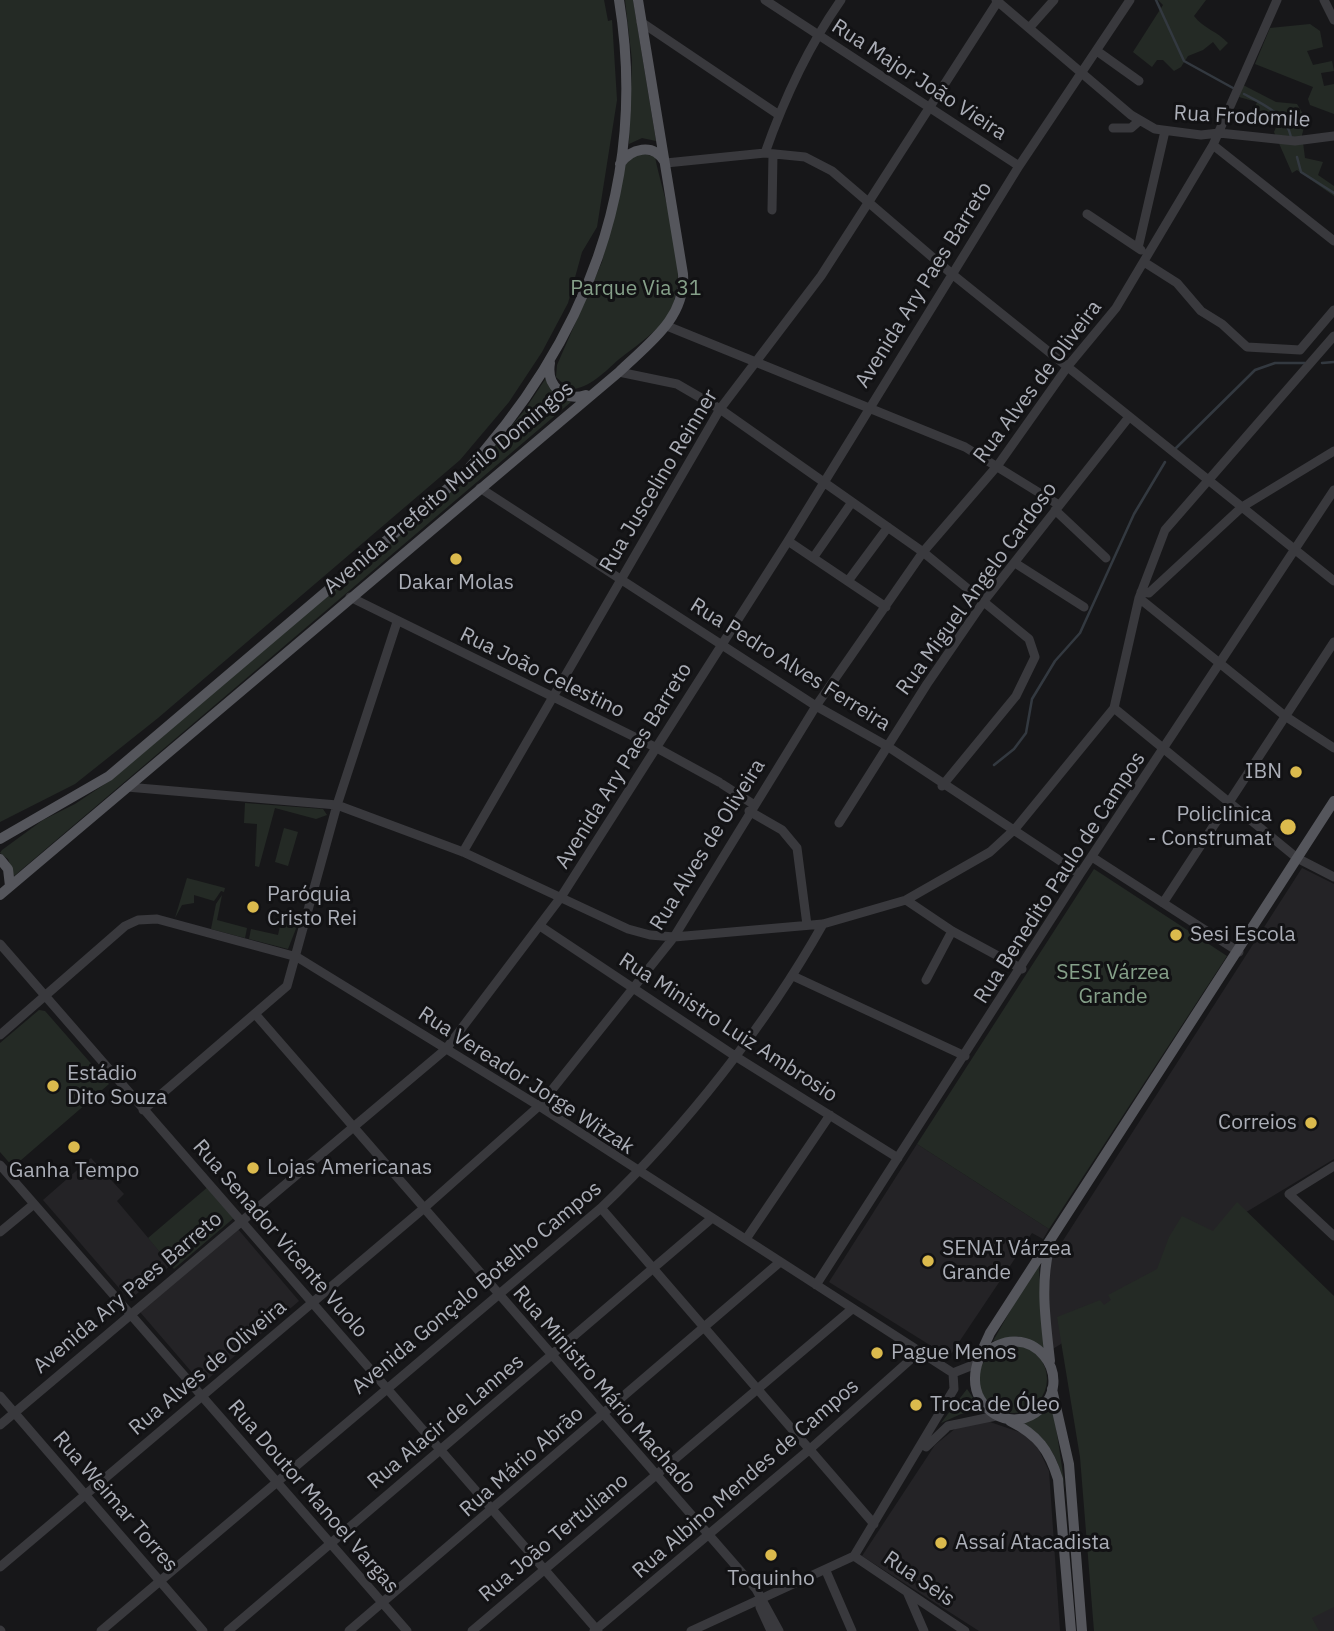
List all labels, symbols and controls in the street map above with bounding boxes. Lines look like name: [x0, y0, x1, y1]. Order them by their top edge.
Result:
street label: Rua Major João Vieira: [827, 14, 1011, 146]
street label: Rua Frodomile: [1173, 101, 1311, 133]
street label: Avenida Ary Paes Barreto: [850, 177, 998, 393]
park label: Parque Via 31: [570, 276, 702, 302]
street label: Rua Alves de Oliveira: [968, 295, 1108, 469]
street label: Avenida Prefeito Murilo Domingos: [319, 376, 579, 600]
street label: Rua Juscelino Reinner: [594, 385, 724, 577]
street label: Rua Miguel Angelo Cardoso: [891, 478, 1063, 700]
marker: Dakar Molas: [448, 551, 464, 567]
place label: Dakar Molas: [398, 570, 514, 596]
street label: Rua Pedro Alves Ferreira: [685, 593, 895, 737]
street label: Rua João Celestino: [456, 622, 628, 724]
street label: Avenida Ary Paes Barreto: [550, 658, 698, 874]
street label: Rua Benedito Paulo de Campos: [969, 747, 1151, 1009]
street label: Rua Alves de Oliveira: [645, 755, 771, 935]
place label: IBN: [1245, 759, 1282, 785]
marker: IBN: [1288, 764, 1304, 780]
place label: Policlinica - Construmat: [1148, 802, 1272, 852]
marker: Policlinica - Construmat: [1278, 817, 1298, 837]
place label: Paróquia Cristo Rei: [267, 882, 357, 932]
marker: Paróquia Cristo Rei: [245, 899, 261, 915]
place label: Sesi Escola: [1190, 922, 1296, 948]
marker: Sesi Escola: [1168, 927, 1184, 943]
street label: Rua Ministro Luiz Ambrosio: [614, 948, 842, 1108]
park label: SESI Várzea Grande: [1056, 960, 1170, 1010]
street label: Rua Vereador Jorge Witzak: [413, 1002, 639, 1160]
place label: Estádio Dito Souza: [67, 1061, 167, 1111]
marker: Estádio Dito Souza: [45, 1078, 61, 1094]
place label: Correios: [1218, 1110, 1297, 1136]
marker: Correios: [1303, 1115, 1319, 1131]
street label: Rua Senador Vicente Vuolo: [187, 1135, 373, 1343]
marker: Ganha Tempo: [66, 1139, 82, 1155]
place label: Lojas Americanas: [267, 1155, 432, 1181]
place label: Ganha Tempo: [9, 1158, 139, 1184]
marker: Lojas Americanas: [245, 1160, 261, 1176]
street label: Avenida Gonçalo Botelho Campos: [347, 1176, 607, 1400]
street label: Avenida Ary Paes Barreto: [29, 1207, 227, 1379]
place label: SENAI Várzea Grande: [942, 1236, 1071, 1286]
marker: SENAI Várzea Grande: [920, 1253, 936, 1269]
street label: Rua Ministro Mário Machado: [507, 1281, 701, 1499]
street label: Rua Alves de Oliveira: [124, 1295, 292, 1441]
place label: Pague Menos: [891, 1340, 1017, 1366]
marker: Pague Menos: [869, 1345, 885, 1361]
street label: Rua Alacir de Lannes: [363, 1349, 529, 1495]
street label: Rua Albino Mendes de Campos: [628, 1374, 864, 1584]
place label: Troca de Óleo: [930, 1392, 1060, 1418]
street label: Rua Doutor Manoel Vargas: [222, 1395, 404, 1599]
marker: Troca de Óleo: [908, 1397, 924, 1413]
street label: Rua Mário Abrão: [455, 1401, 589, 1523]
street label: Rua Weimar Torres: [47, 1426, 183, 1578]
street label: Rua João Tertuliano: [474, 1468, 634, 1608]
place label: Assaí Atacadista: [955, 1530, 1110, 1556]
marker: Assaí Atacadista: [933, 1535, 949, 1551]
street label: Rua Seis: [878, 1546, 960, 1612]
marker: Toquinho: [763, 1547, 779, 1563]
place label: Toquinho: [727, 1566, 815, 1592]

